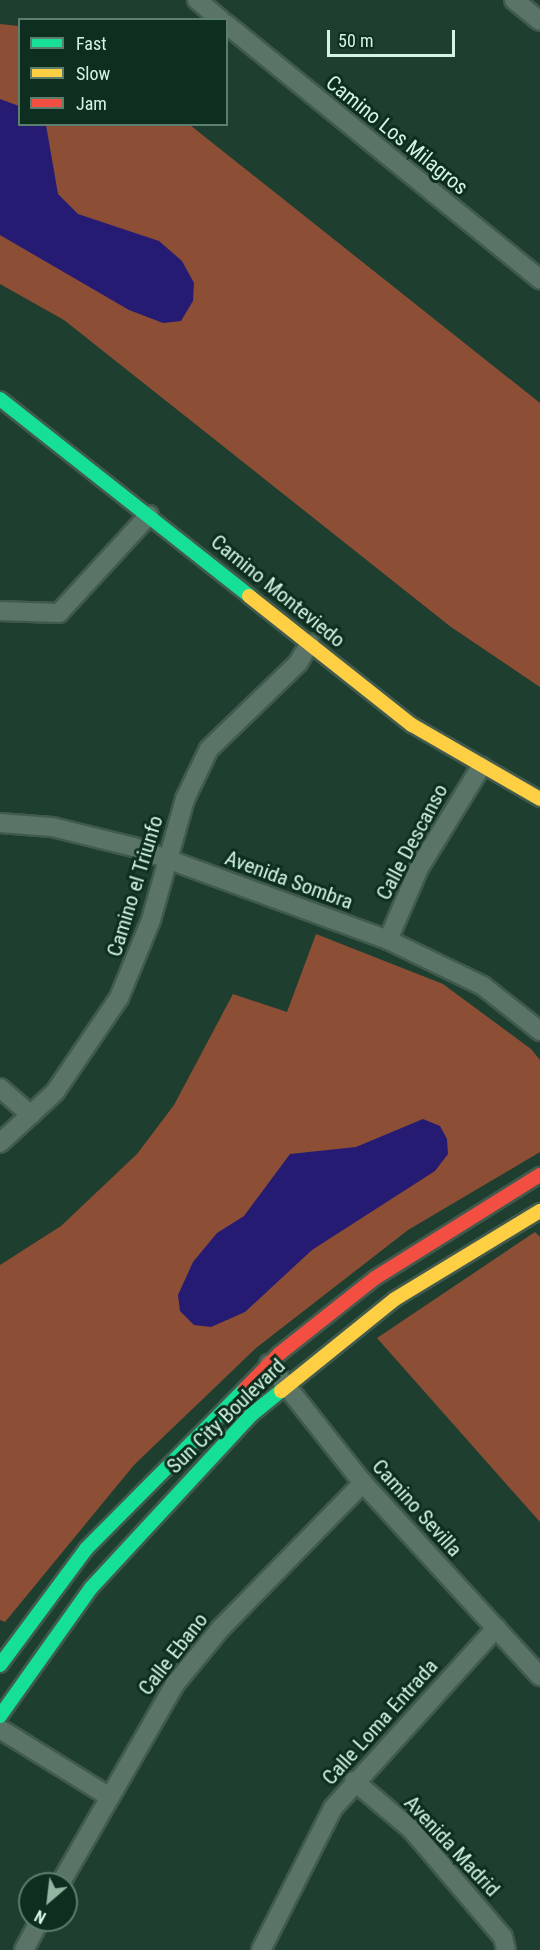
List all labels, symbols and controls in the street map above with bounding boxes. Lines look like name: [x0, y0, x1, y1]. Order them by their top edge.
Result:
legend: [18, 18, 228, 126]
scale bar: [330, 18, 458, 56]
text: 50 m: [338, 30, 373, 51]
text: Fast: [76, 33, 107, 54]
text: Slow: [76, 63, 110, 84]
street label: Camino Los Milagros: [321, 70, 473, 200]
text: Jam: [76, 93, 107, 114]
street label: Camino Monteviedo: [206, 529, 350, 653]
street label: Calle Descanso: [371, 780, 453, 904]
street label: Camino el Triunfo: [102, 812, 168, 960]
street label: Avenida Sombra: [222, 845, 356, 915]
street label: Sun City Boulevard: [162, 1353, 290, 1479]
street label: Camino Sevilla: [367, 1454, 467, 1562]
street label: Calle Ebano: [133, 1608, 213, 1700]
street label: Calle Loma Entrada: [317, 1654, 443, 1790]
street label: Avenida Madrid: [399, 1790, 505, 1902]
north arrow: [18, 1872, 78, 1932]
text: N: [31, 1906, 49, 1927]

